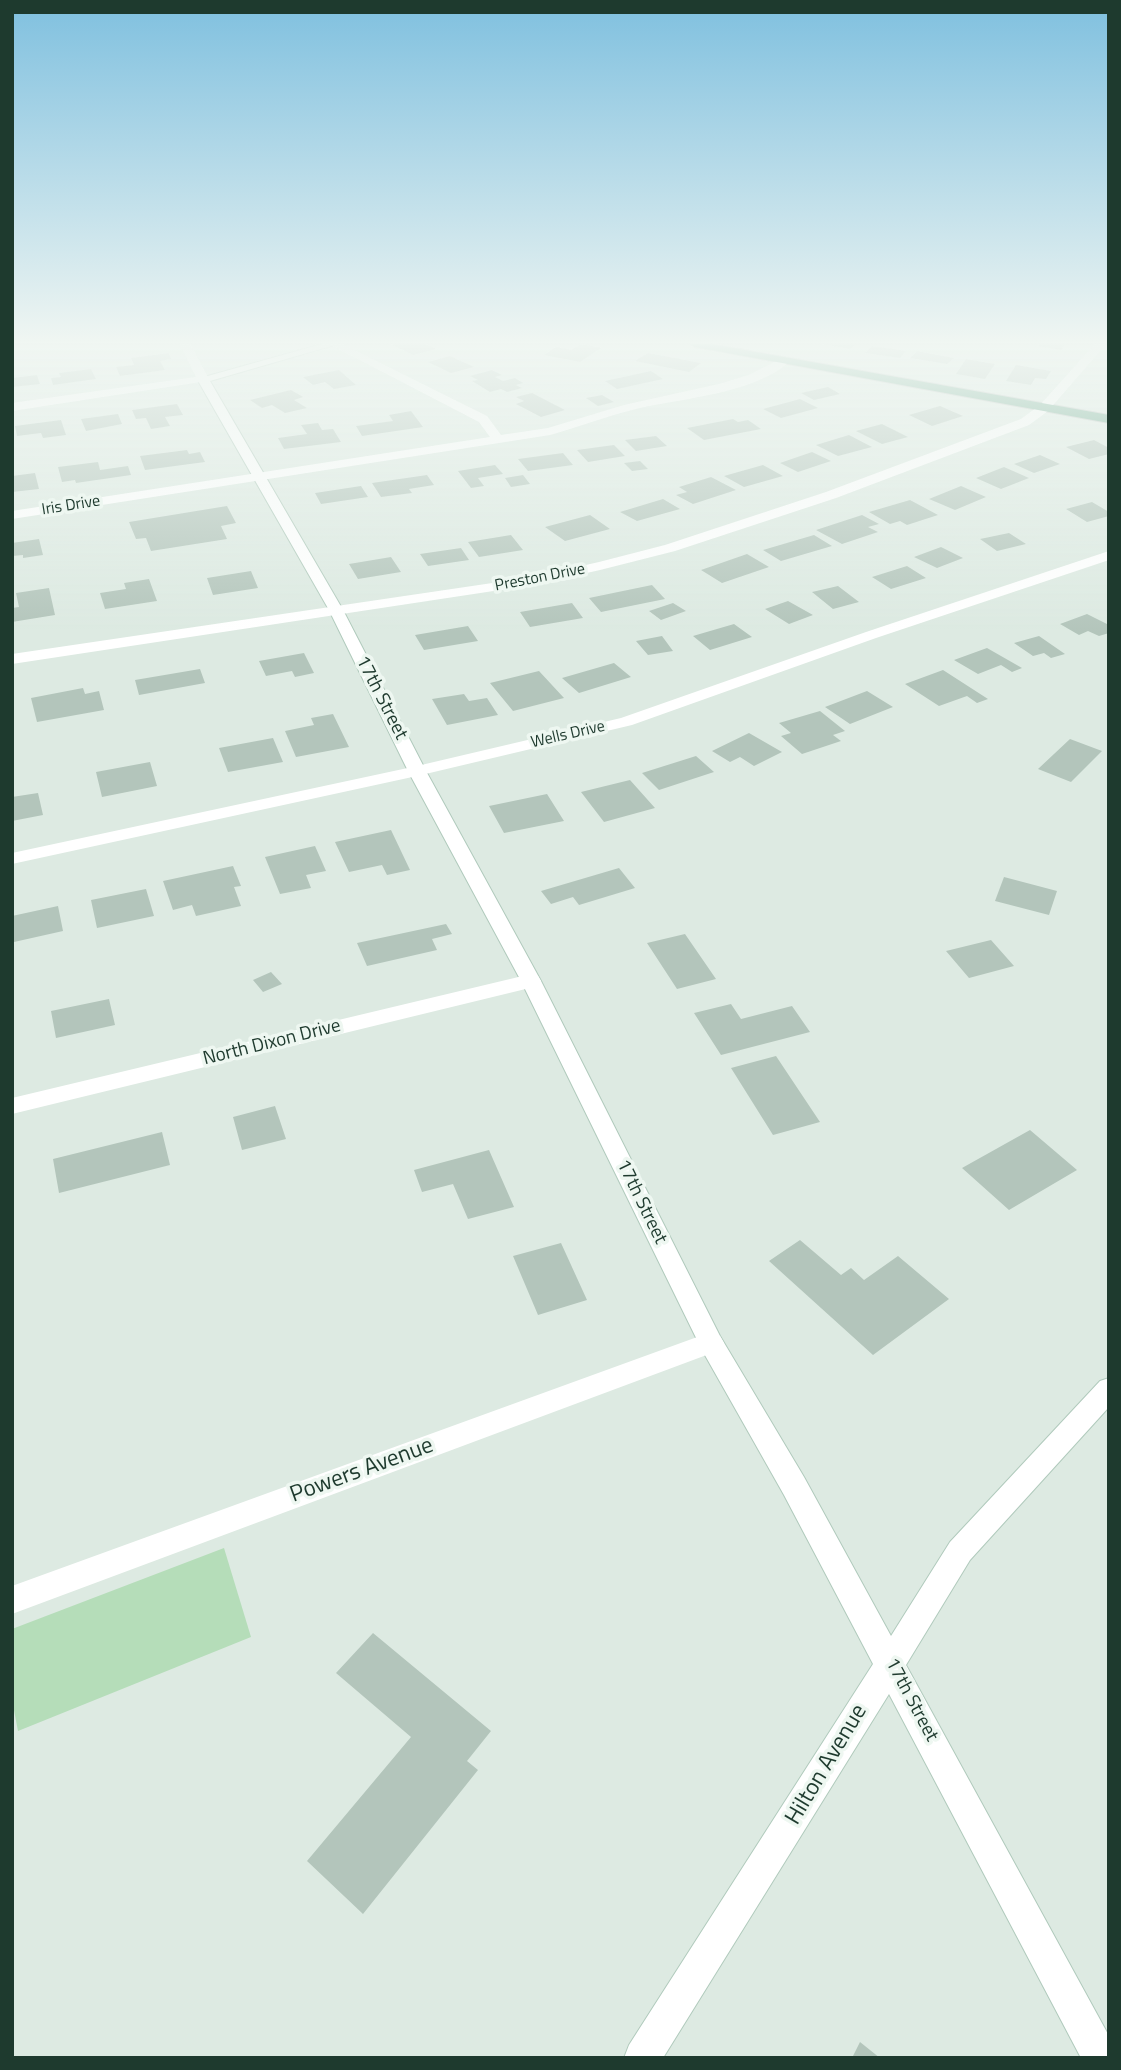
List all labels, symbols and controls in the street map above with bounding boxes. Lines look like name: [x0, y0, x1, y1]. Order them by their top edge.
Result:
street label: Iris Drive: [40, 492, 102, 520]
street label: Preston Drive: [493, 560, 587, 596]
street label: 17th Street: [350, 652, 412, 744]
street label: Wells Drive: [529, 717, 607, 753]
street label: North Dixon Drive: [201, 1015, 343, 1071]
street label: 17th Street: [611, 1156, 671, 1248]
street label: Powers Avenue: [287, 1432, 437, 1510]
street label: 17th Street: [879, 1654, 943, 1746]
street label: Hilton Avenue: [780, 1700, 874, 1830]

